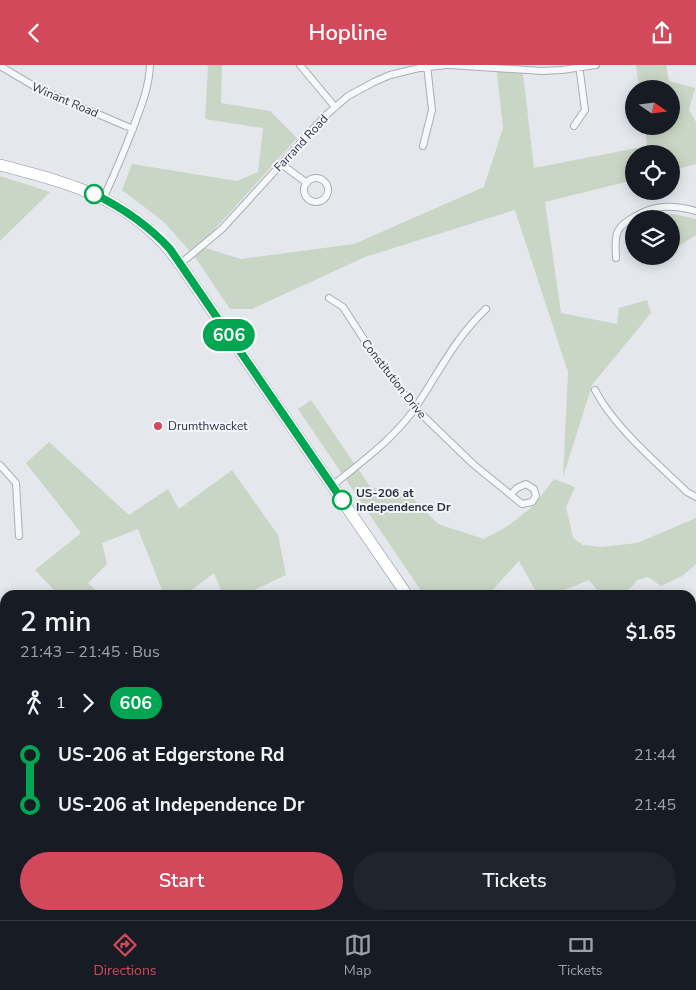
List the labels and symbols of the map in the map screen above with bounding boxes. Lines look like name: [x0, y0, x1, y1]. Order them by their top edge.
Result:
street label: Winant Road: [29, 79, 101, 121]
north arrow: [625, 80, 680, 135]
street label: Farrand Road: [270, 111, 332, 175]
unlabelled marker: [84, 184, 104, 204]
line badge: 606: [200, 319, 258, 351]
street label: Constitution Drive: [358, 336, 430, 422]
place label: Drumthwacket: [168, 418, 248, 434]
marker: Drumthwacket: [152, 420, 164, 432]
place label: US-206 at Independence Dr: [356, 485, 451, 515]
marker: US-206 at Independence Dr: [332, 490, 352, 510]

